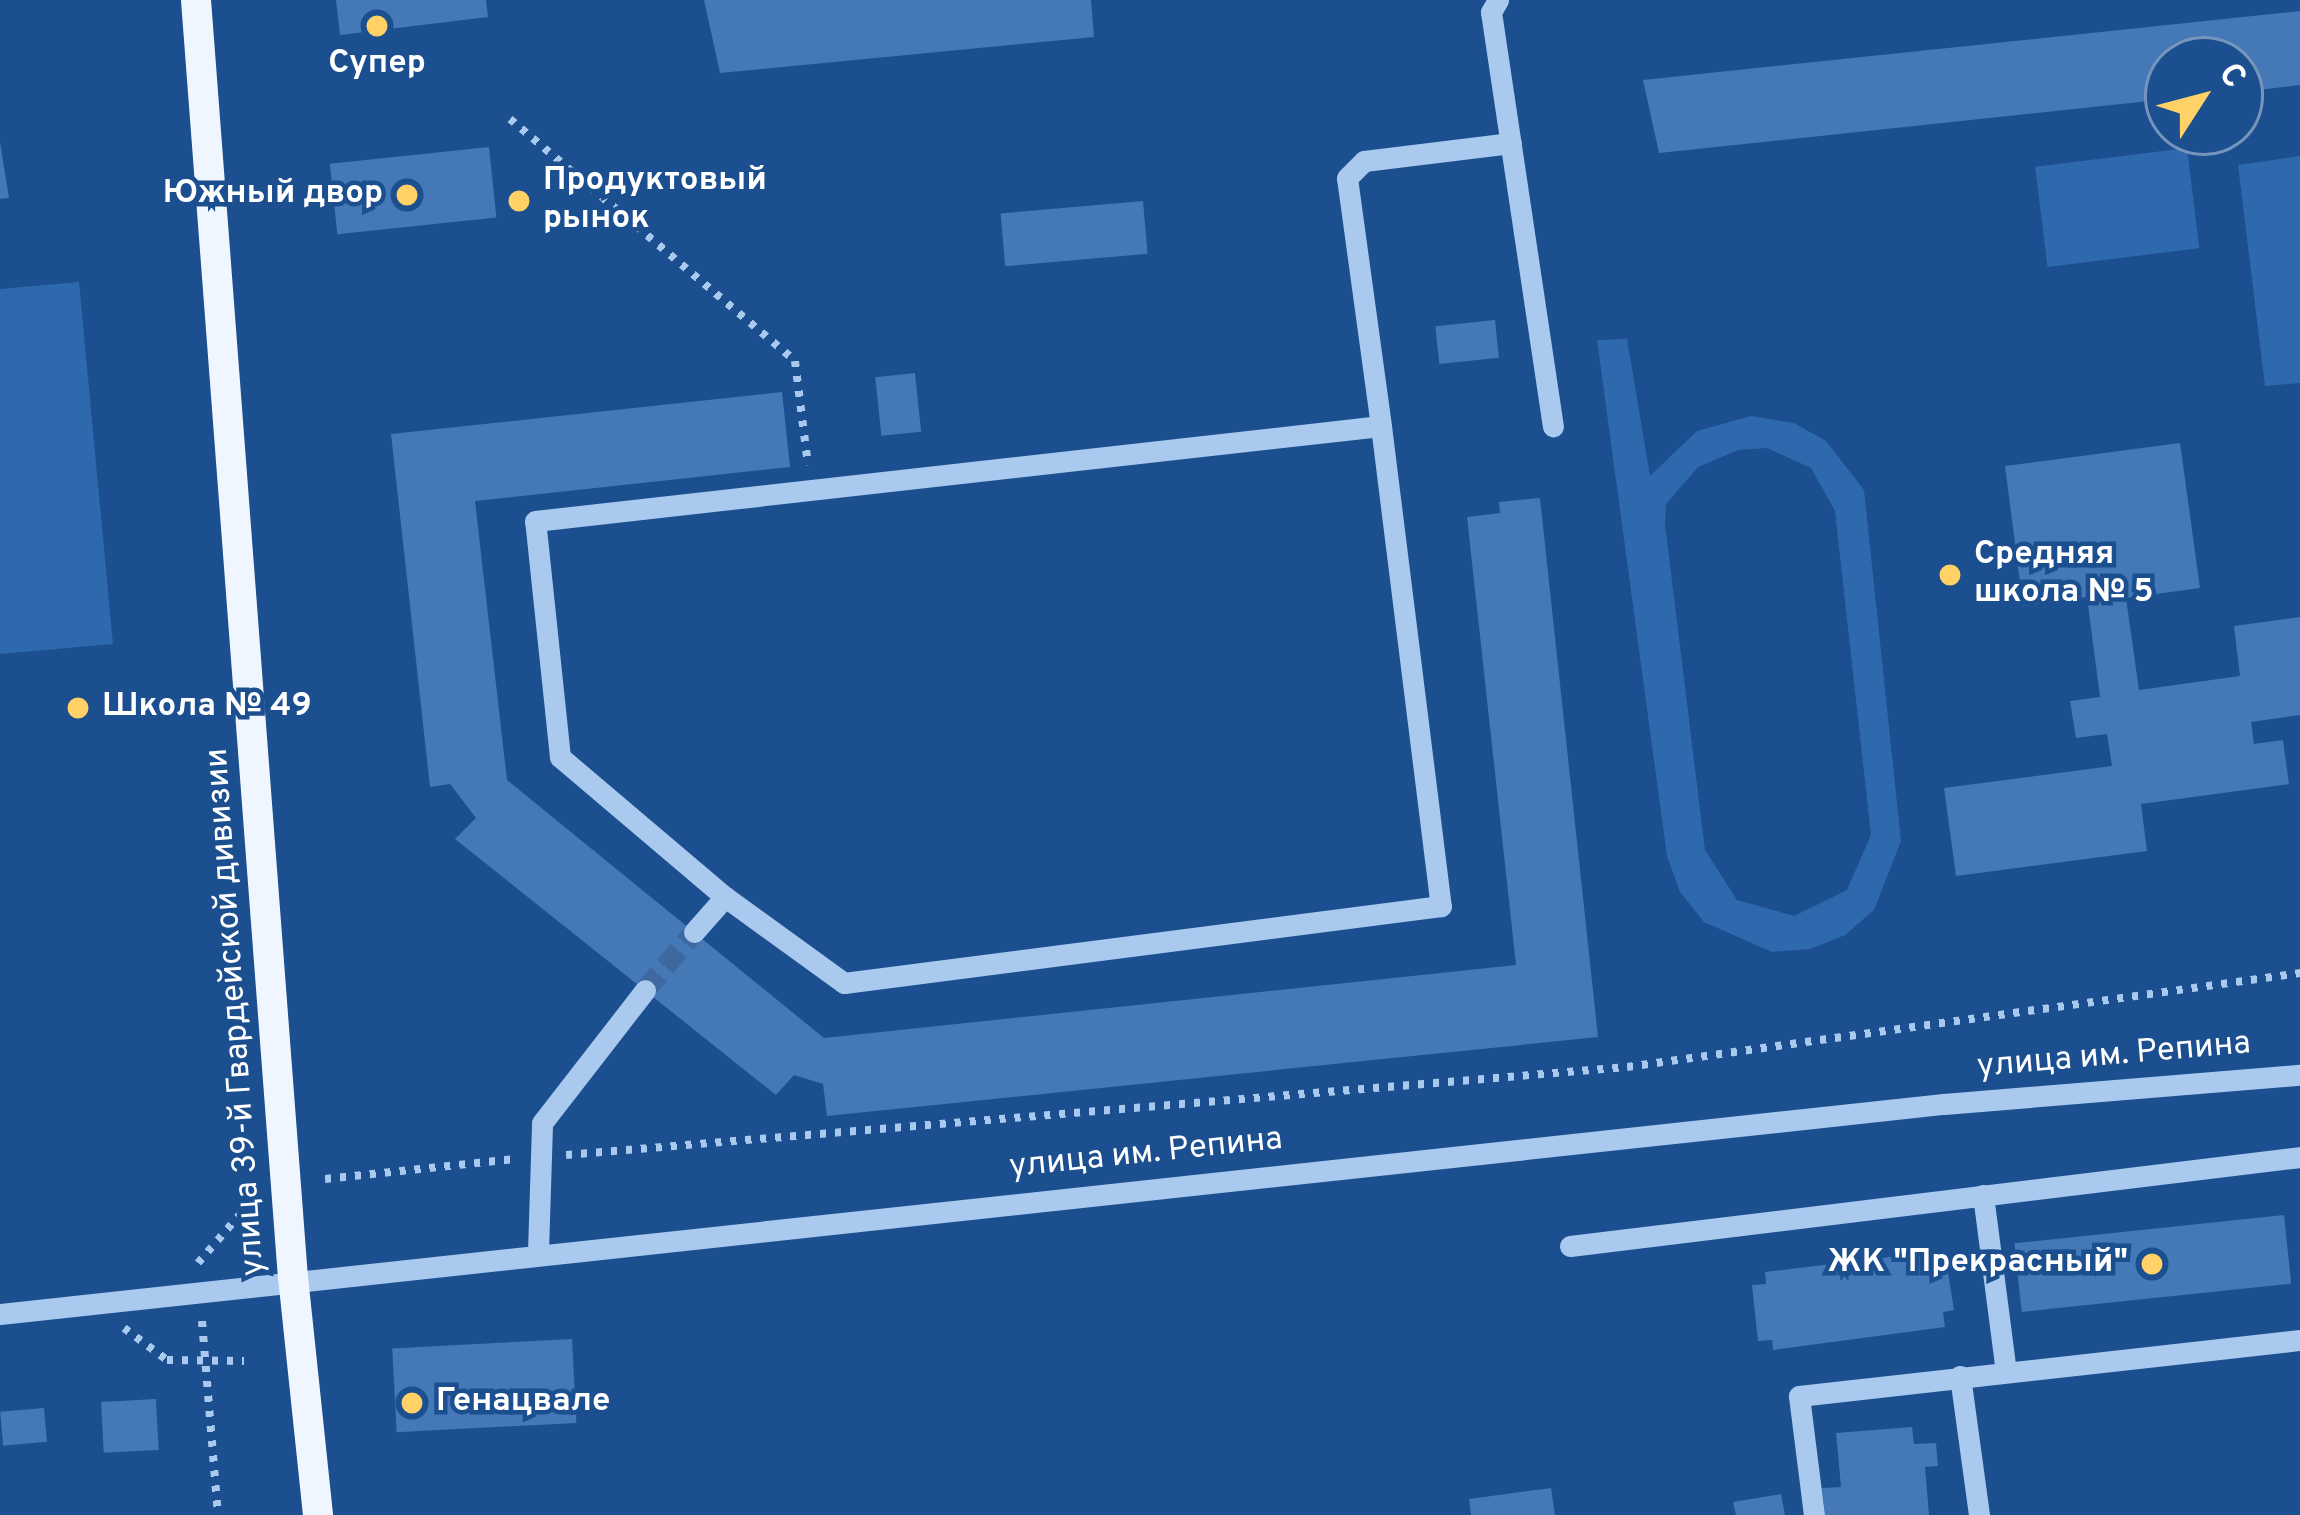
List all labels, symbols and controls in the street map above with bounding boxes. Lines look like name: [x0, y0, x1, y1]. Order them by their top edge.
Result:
marker: Супер: [364, 13, 390, 39]
north arrow: [2144, 36, 2264, 156]
place label: Супер: [328, 45, 426, 85]
text: С: [2208, 56, 2254, 97]
place label: Продуктовый рынок: [543, 162, 767, 240]
place label: Южный двор: [163, 175, 383, 215]
marker: Южный двор: [394, 182, 420, 208]
marker: Продуктовый рынок: [506, 188, 532, 214]
place label: Средняя школа № 5: [1974, 536, 2154, 614]
marker: Средняя школа № 5: [1937, 562, 1963, 588]
place label: Школа № 49: [102, 688, 312, 728]
marker: Школа № 49: [65, 695, 91, 721]
street label: улица 39-й Гвардейской дивизии: [199, 747, 275, 1277]
street label: улица им. Репина: [1976, 1025, 2252, 1089]
street label: улица им. Репина: [1007, 1121, 1285, 1189]
place label: ЖК "Прекрасный": [1827, 1244, 2128, 1284]
marker: ЖК "Прекрасный": [2139, 1251, 2165, 1277]
place label: Генацвале: [436, 1383, 610, 1423]
marker: Генацвале: [399, 1390, 425, 1416]

